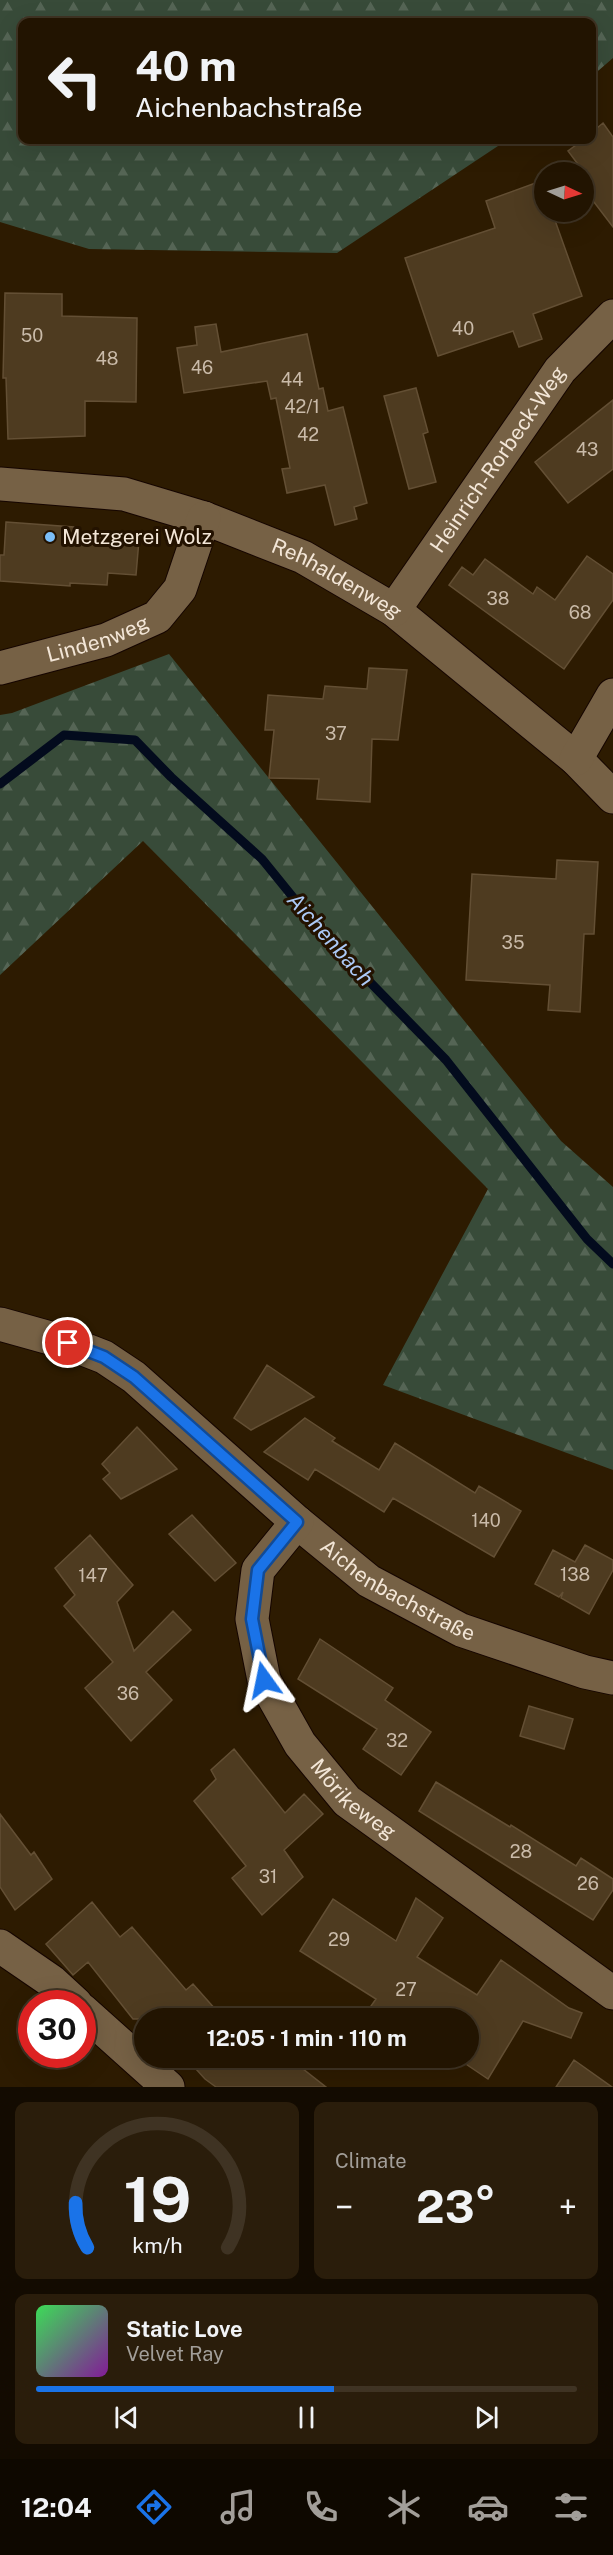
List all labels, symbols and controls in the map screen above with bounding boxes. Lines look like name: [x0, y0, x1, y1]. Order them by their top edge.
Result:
text: 40 m: [135, 41, 237, 90]
icon: left: [36, 42, 114, 120]
text: Aichenbachstraße: [135, 91, 363, 123]
north arrow: [534, 162, 594, 222]
map controls: [534, 162, 594, 222]
house number: 40: [452, 318, 474, 339]
house number: 50: [21, 325, 43, 346]
house number: 48: [96, 348, 118, 369]
house number: 46: [191, 357, 213, 378]
street label: Heinrich-Rorbeck-Weg: [424, 361, 571, 557]
house number: 44: [281, 369, 303, 390]
house number: 42/1: [284, 396, 320, 417]
house number: 42: [297, 424, 319, 445]
house number: 43: [576, 439, 598, 460]
place label: Metzgerei Wolz: [62, 524, 212, 549]
marker: Metzgerei Wolz: [43, 530, 57, 544]
street label: Rehhaldenweg: [268, 533, 407, 624]
house number: 38: [487, 588, 509, 609]
house number: 68: [569, 602, 591, 623]
street label: Lindenweg: [44, 609, 153, 667]
house number: 37: [325, 723, 347, 744]
water label: Aichenbach: [282, 887, 380, 991]
house number: 35: [502, 932, 524, 953]
pin: [42, 1317, 93, 1368]
icon: arrive: [51, 1326, 84, 1359]
house number: 140: [471, 1510, 501, 1531]
street label: Aichenbachstraße: [316, 1533, 478, 1646]
house number: 138: [560, 1564, 590, 1585]
house number: 147: [78, 1565, 108, 1586]
position arrow: [232, 1648, 296, 1712]
house number: 36: [117, 1683, 139, 1704]
house number: 32: [386, 1730, 408, 1751]
street label: Mörikeweg: [305, 1754, 401, 1844]
house number: 28: [510, 1841, 532, 1862]
house number: 31: [259, 1866, 277, 1887]
house number: 26: [577, 1873, 599, 1894]
house number: 29: [328, 1929, 350, 1950]
house number: 27: [395, 1979, 417, 2000]
speed limit sign: 30: [18, 1990, 96, 2068]
text: 12:05 · 1 min · 110 m: [206, 2025, 407, 2051]
text: Climate: [335, 2149, 407, 2173]
text: 19: [123, 2163, 191, 2236]
text: 23°: [416, 2180, 496, 2233]
text: −: [335, 2188, 353, 2226]
text: +: [559, 2188, 577, 2226]
text: km/h: [132, 2233, 182, 2258]
text: Static Love: [126, 2316, 243, 2342]
text: Velvet Ray: [126, 2342, 224, 2366]
icon: previous: [110, 2401, 143, 2434]
icon: pause: [290, 2401, 323, 2434]
icon: next: [470, 2401, 503, 2434]
icon: directions: [133, 2486, 175, 2528]
icon: music: [217, 2486, 259, 2528]
icon: phone: [300, 2486, 342, 2528]
icon: climate: [383, 2486, 425, 2528]
icon: car: [467, 2486, 509, 2528]
icon: filters: [550, 2486, 592, 2528]
text: 12:04: [21, 2491, 92, 2523]

